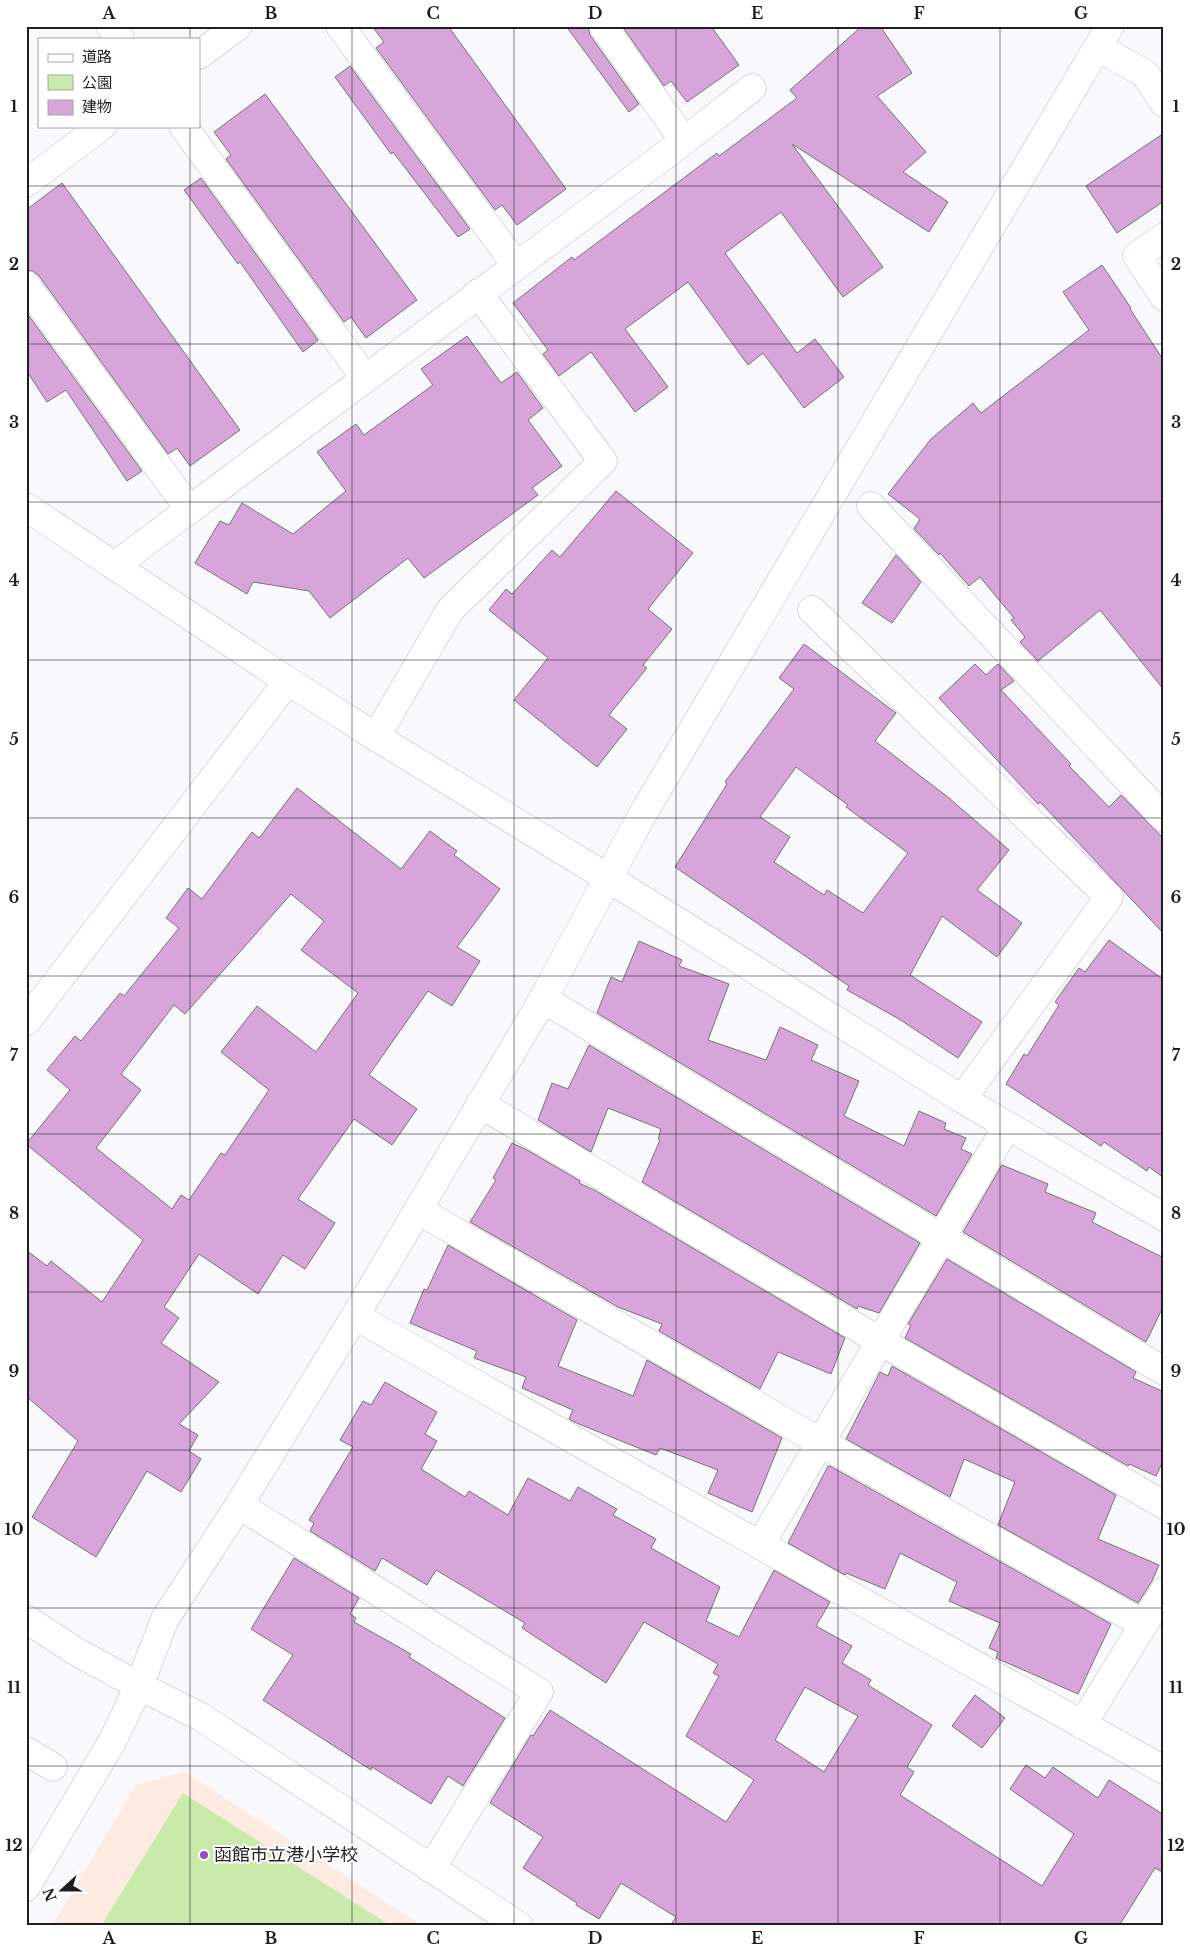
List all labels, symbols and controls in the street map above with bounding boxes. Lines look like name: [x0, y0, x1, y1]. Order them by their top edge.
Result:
text: A: [102, 3, 117, 23]
text: B: [265, 3, 278, 23]
text: C: [426, 3, 440, 23]
text: D: [588, 3, 602, 23]
text: E: [751, 3, 763, 23]
text: F: [913, 3, 925, 23]
text: G: [1074, 3, 1088, 23]
legend: [38, 38, 200, 128]
text: 道路: [82, 47, 112, 66]
text: 公園: [82, 73, 112, 92]
text: 1: [11, 96, 18, 116]
text: 1: [1173, 96, 1180, 116]
text: 建物: [82, 97, 112, 116]
text: 2: [9, 254, 19, 274]
text: 2: [1171, 254, 1181, 274]
text: 3: [9, 412, 19, 432]
text: 3: [1171, 412, 1181, 432]
text: 4: [9, 570, 19, 590]
text: 4: [1171, 570, 1181, 590]
text: 5: [9, 729, 19, 749]
text: 5: [1171, 729, 1181, 749]
text: 6: [9, 887, 20, 907]
text: 6: [1171, 887, 1182, 907]
text: 7: [10, 1045, 19, 1065]
text: 7: [1172, 1045, 1181, 1065]
text: 8: [9, 1203, 19, 1223]
text: 8: [1171, 1203, 1181, 1223]
text: 9: [9, 1361, 20, 1381]
text: 9: [1171, 1361, 1182, 1381]
text: 10: [4, 1519, 24, 1539]
text: 10: [1166, 1519, 1186, 1539]
text: 11: [7, 1677, 21, 1697]
text: 11: [1169, 1677, 1183, 1697]
text: 12: [5, 1835, 23, 1855]
text: 12: [1167, 1835, 1185, 1855]
place label: 函館市立港小学校: [214, 1844, 358, 1866]
marker: 函館市立港小学校: [198, 1849, 210, 1861]
north arrow: [38, 1864, 88, 1914]
text: N: [39, 1885, 61, 1904]
text: A: [102, 1928, 117, 1948]
text: B: [265, 1928, 278, 1948]
text: C: [426, 1928, 440, 1948]
text: D: [588, 1928, 602, 1948]
text: E: [751, 1928, 763, 1948]
text: F: [913, 1928, 925, 1948]
text: G: [1074, 1928, 1088, 1948]

